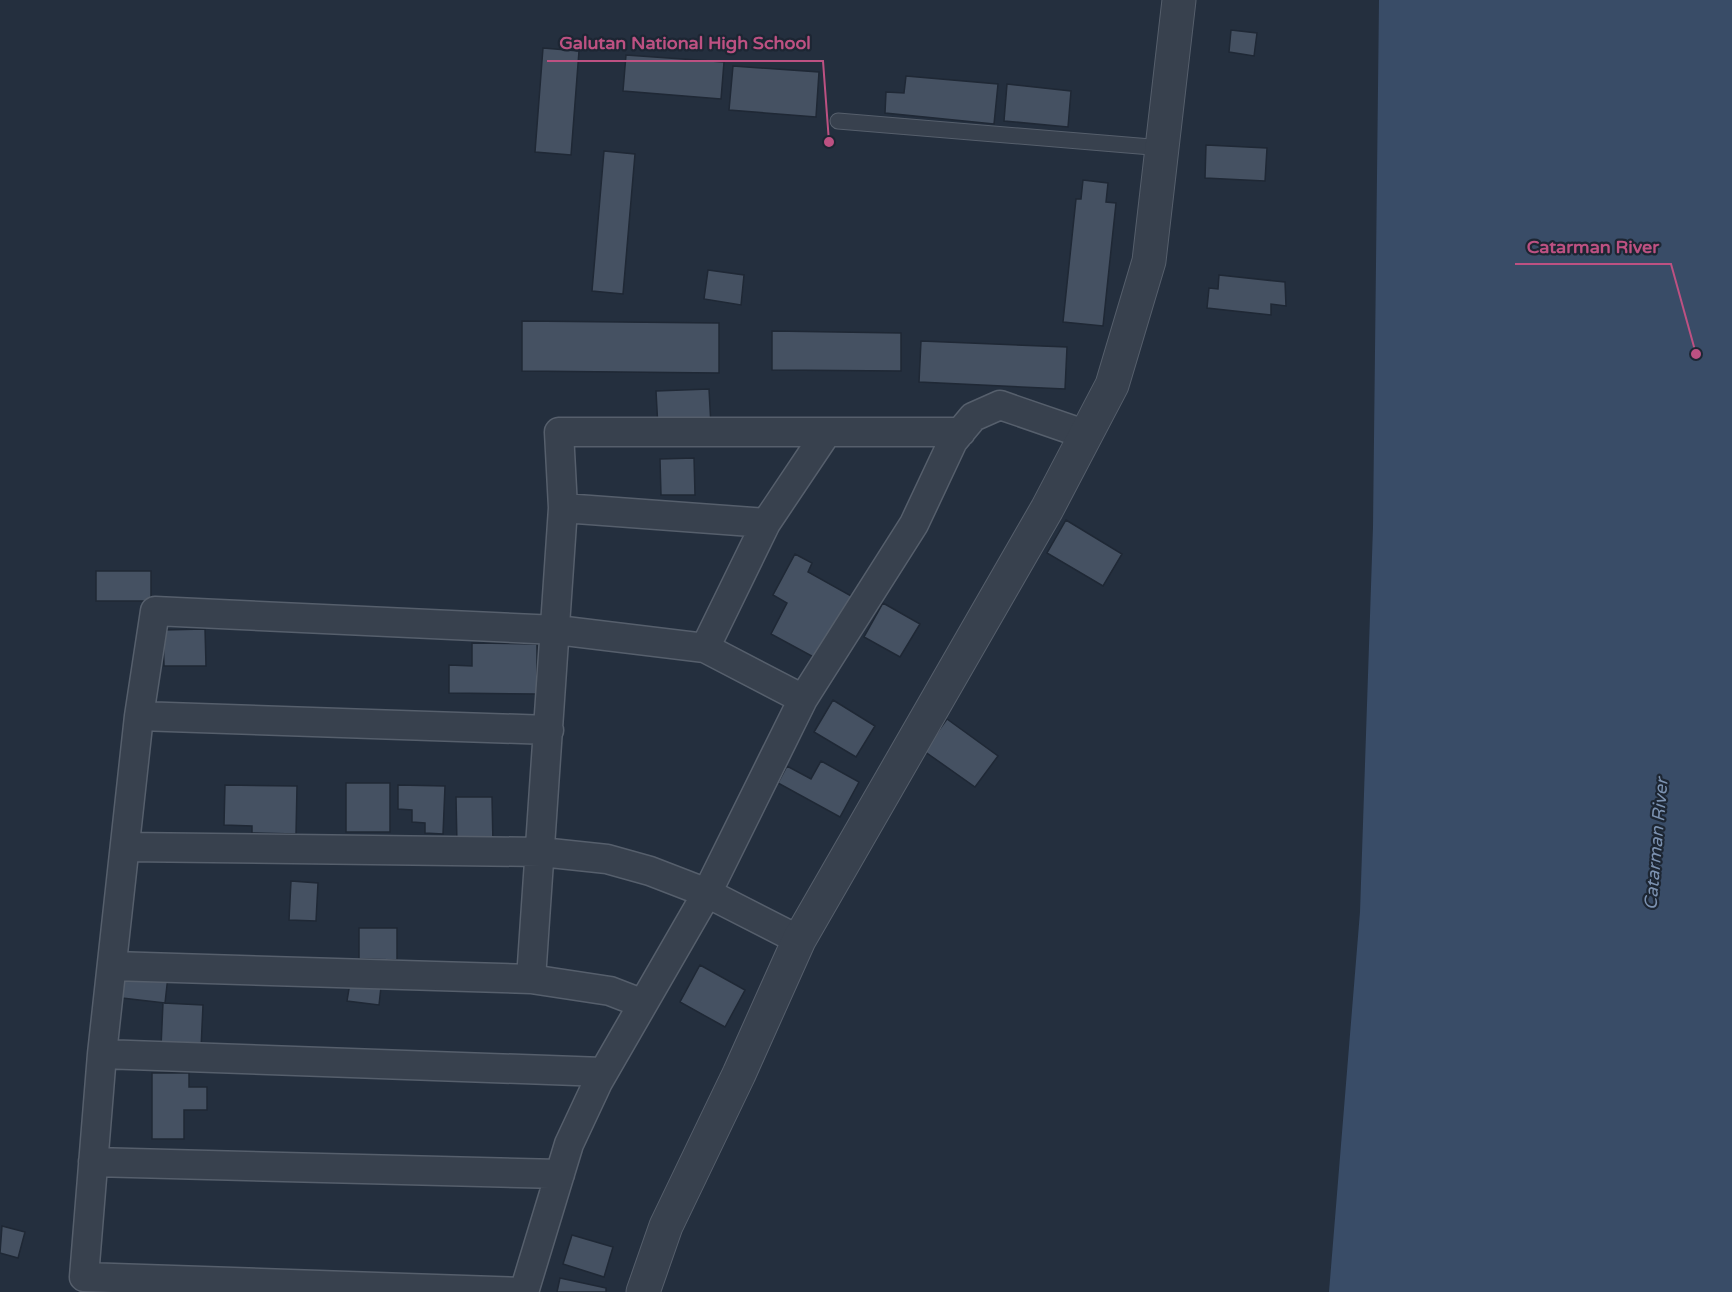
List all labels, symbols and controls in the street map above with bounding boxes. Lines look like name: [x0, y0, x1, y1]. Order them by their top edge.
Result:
callout: Galutan National High School: [547, 25, 823, 61]
text: Galutan National High School: [559, 32, 811, 54]
callout: Catarman River: [1515, 228, 1671, 264]
text: Catarman River: [1527, 236, 1660, 258]
water label: Catarman River: [1639, 775, 1673, 911]

